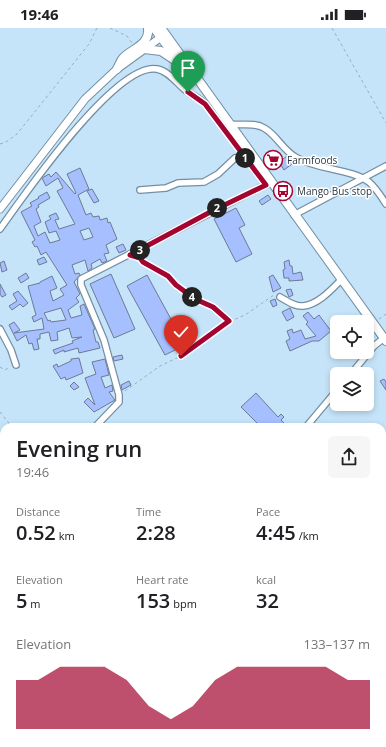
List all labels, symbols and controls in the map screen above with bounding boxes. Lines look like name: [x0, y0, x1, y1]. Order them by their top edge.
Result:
text: 19:46: [20, 4, 59, 24]
pin: [171, 51, 205, 92]
icon: arrive: [177, 57, 199, 79]
pin: 1: [235, 148, 255, 168]
supermarket icon: Farmfoods: [262, 149, 284, 171]
text: 1: [242, 150, 248, 165]
place label: Farmfoods: [287, 153, 338, 167]
bus stop icon: Mango Bus stop: [272, 180, 294, 202]
place label: Mango Bus stop: [297, 184, 372, 198]
pin: 2: [207, 198, 227, 218]
text: 2: [214, 200, 220, 215]
pin: 3: [130, 240, 150, 260]
text: 3: [137, 242, 143, 257]
pin: 4: [182, 287, 202, 307]
text: 4: [189, 289, 195, 304]
pin: [164, 315, 198, 356]
map controls: [330, 315, 374, 411]
button: locate: [330, 315, 374, 359]
icon: check: [170, 321, 192, 343]
button: layers: [330, 367, 374, 411]
text: Evening run: [16, 433, 142, 463]
button: share: [328, 436, 370, 478]
text: 19:46: [16, 463, 49, 481]
text: Distance: [16, 504, 60, 519]
text: Time: [136, 504, 161, 519]
text: Pace: [256, 504, 280, 519]
text: 0.52: [16, 519, 56, 546]
text: 2:28: [136, 519, 176, 546]
text: 4:45: [256, 519, 296, 546]
text: km: [56, 528, 75, 543]
text: /km: [296, 528, 319, 543]
text: Elevation: [16, 572, 63, 587]
text: Heart rate: [136, 572, 188, 587]
text: kcal: [256, 572, 276, 587]
text: 5: [16, 587, 27, 614]
text: 153: [136, 587, 170, 614]
text: 32: [256, 587, 279, 614]
text: m: [27, 596, 40, 611]
text: bpm: [170, 596, 197, 611]
text: Elevation: [16, 635, 71, 653]
text: 133–137 m: [303, 635, 370, 653]

